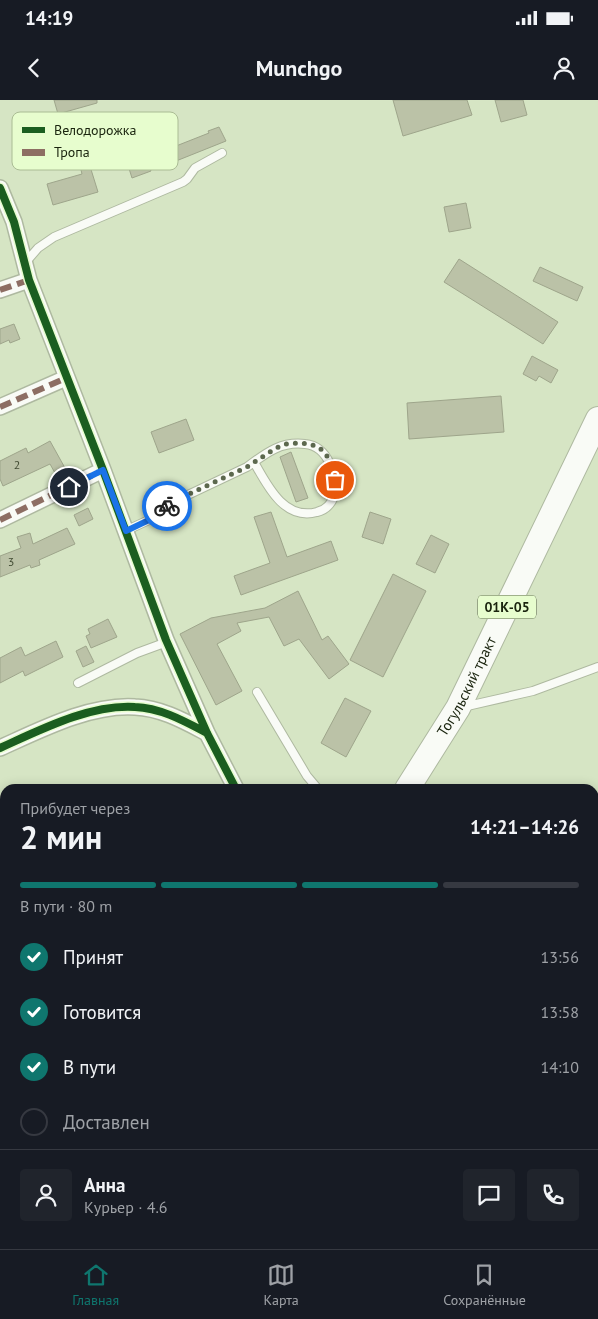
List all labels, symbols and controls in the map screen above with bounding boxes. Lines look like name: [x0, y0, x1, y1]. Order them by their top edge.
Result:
text: 14:19: [25, 6, 73, 30]
icon: back: [20, 54, 48, 82]
text: Munchgo: [256, 54, 342, 82]
icon: person: [550, 54, 578, 82]
legend: [12, 112, 178, 170]
text: Велодорожка: [54, 121, 136, 139]
text: Тропа: [54, 143, 90, 161]
house number: 2: [14, 457, 20, 472]
pin: [314, 459, 356, 501]
pin: [48, 466, 90, 508]
icon: bag: [321, 466, 349, 494]
icon: home: [55, 473, 83, 501]
courier: [142, 481, 192, 531]
icon: bike: [153, 492, 181, 520]
house number: 3: [8, 554, 14, 569]
road number: 01К-05: [478, 596, 536, 618]
street label: Тогульский тракт: [433, 633, 500, 740]
text: Прибудет через: [20, 798, 130, 818]
text: 14:21–14:26: [470, 815, 579, 839]
text: 2 мин: [20, 816, 102, 858]
text: В пути · 80 m: [20, 896, 112, 916]
icon: check: [20, 943, 48, 971]
text: Принят: [63, 945, 123, 969]
text: 13:56: [541, 947, 579, 967]
icon: check: [20, 998, 48, 1026]
text: Готовится: [63, 1000, 141, 1024]
text: 13:58: [541, 1002, 579, 1022]
icon: check: [20, 1053, 48, 1081]
text: В пути: [63, 1055, 116, 1079]
text: 14:10: [541, 1057, 579, 1077]
text: Доставлен: [63, 1110, 150, 1134]
button: person: [20, 1169, 72, 1221]
button: chat: [463, 1169, 515, 1221]
button: phone: [527, 1169, 579, 1221]
text: Анна: [84, 1173, 125, 1197]
text: Курьер · 4.6: [84, 1197, 168, 1217]
tab: Главная: [72, 1261, 119, 1309]
tab: Карта: [263, 1261, 299, 1309]
tab: Сохранённые: [443, 1261, 526, 1309]

